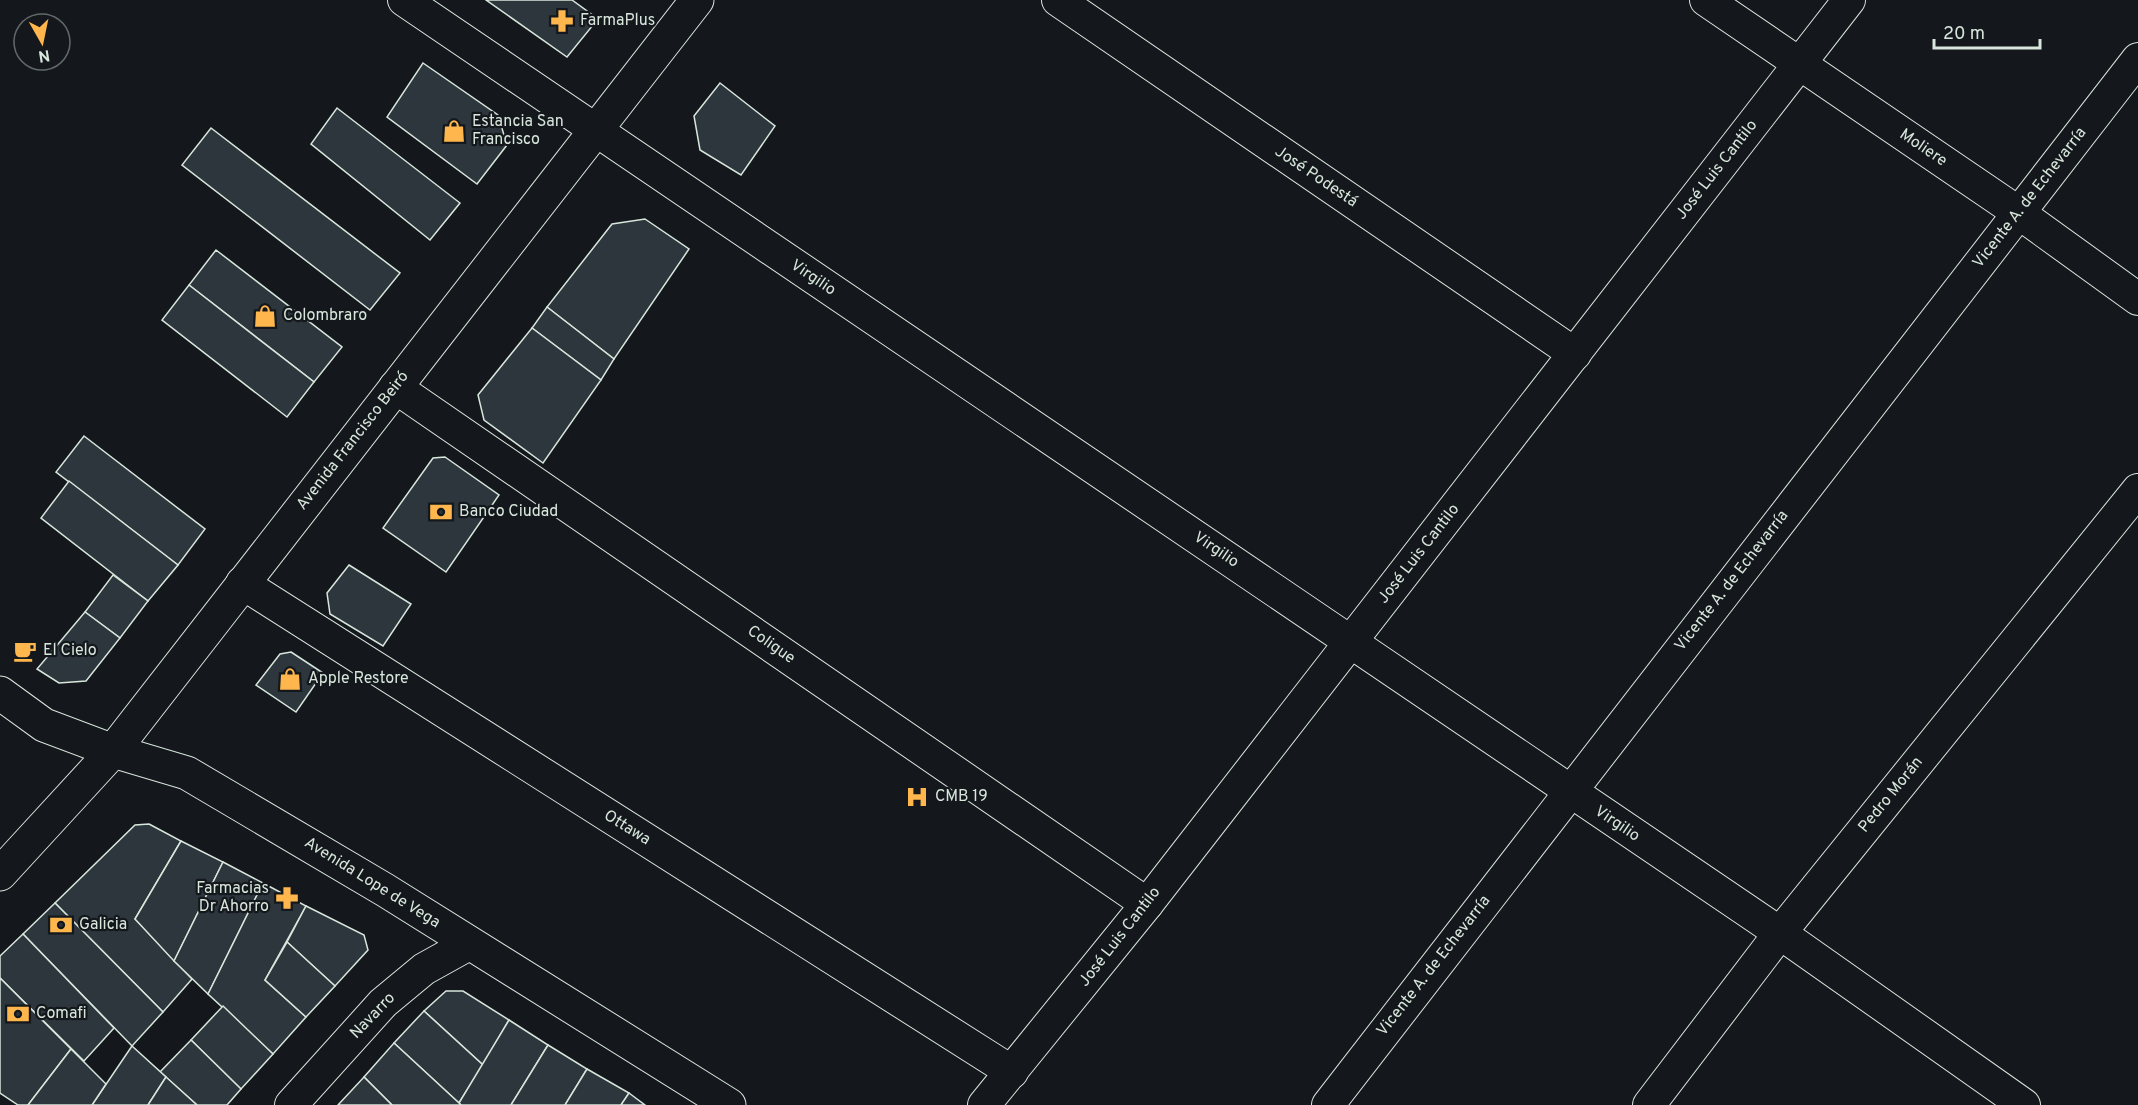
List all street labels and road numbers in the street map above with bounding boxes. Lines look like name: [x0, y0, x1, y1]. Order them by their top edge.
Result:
street label: José Luis Cantilo: [1672, 116, 1762, 224]
street label: Vicente A. de Echevarría: [1969, 124, 2091, 272]
street label: Moliere: [1895, 125, 1951, 171]
street label: José Podestá: [1271, 142, 1361, 212]
street label: Virgilio: [786, 256, 840, 300]
street label: Avenida Francisco Beiró: [292, 367, 414, 515]
street label: José Luis Cantilo: [1374, 500, 1464, 608]
street label: Vicente A. de Echevarría: [1671, 507, 1793, 655]
street label: Virgilio: [1189, 528, 1243, 572]
street label: Coligue: [743, 621, 799, 669]
street label: Pedro Morán: [1854, 753, 1928, 837]
street label: Virgilio: [1590, 802, 1644, 846]
street label: Ottawa: [600, 806, 654, 850]
street label: Avenida Lope de Vega: [300, 833, 444, 933]
street label: José Luis Cantilo: [1075, 883, 1165, 991]
street label: Vicente A. de Echevarría: [1373, 892, 1495, 1040]
street label: Navarro: [346, 989, 400, 1043]

